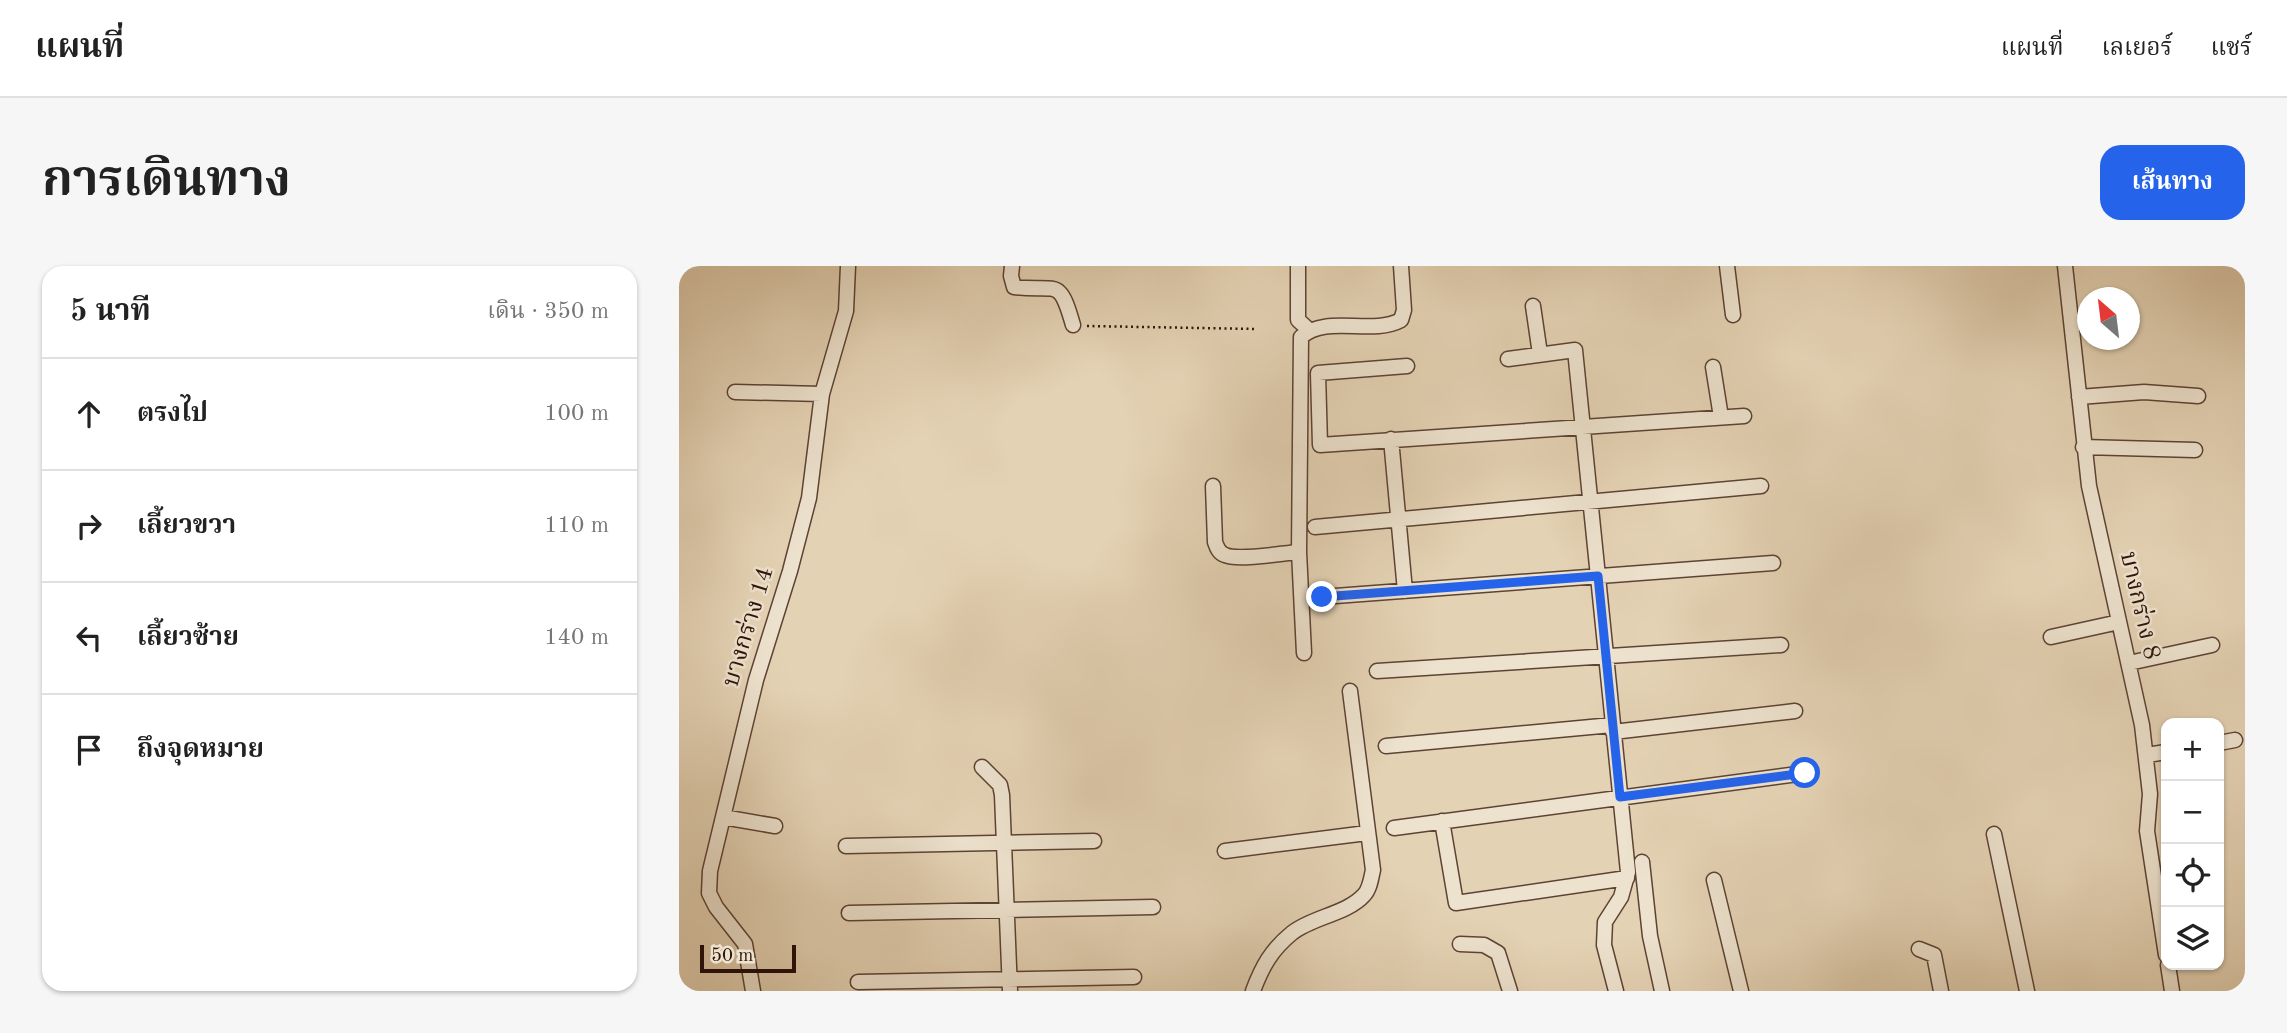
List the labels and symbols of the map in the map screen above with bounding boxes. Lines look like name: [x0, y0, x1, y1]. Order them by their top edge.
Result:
north arrow: [2077, 287, 2140, 350]
street label: บางกร่าง 8: [2115, 549, 2167, 662]
street label: บางกร่าง 14: [716, 563, 779, 690]
route end: [1306, 581, 1337, 612]
route start: [1789, 757, 1820, 788]
scale bar: [700, 942, 796, 974]

